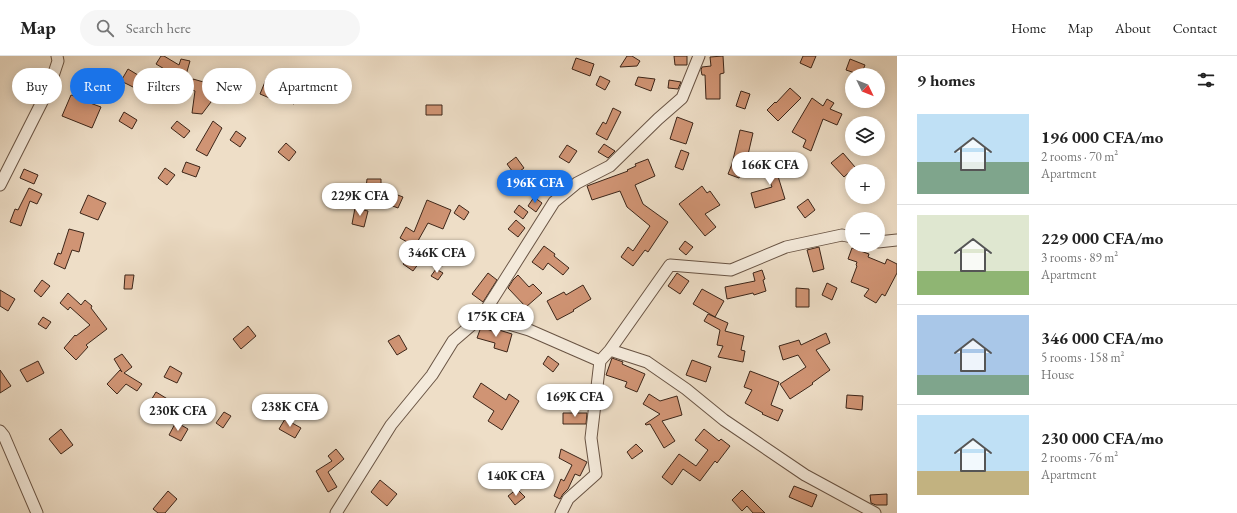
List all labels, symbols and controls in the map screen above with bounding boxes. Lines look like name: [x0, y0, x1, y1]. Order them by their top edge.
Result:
search box: [80, 10, 360, 46]
text: Map: [20, 15, 56, 40]
icon: search: [94, 17, 116, 39]
text: Search here: [126, 18, 191, 37]
text: Home: [1011, 19, 1046, 37]
text: Map: [1068, 19, 1093, 37]
text: About: [1115, 19, 1151, 37]
text: Contact: [1173, 19, 1217, 37]
chip: Buy: [12, 68, 62, 104]
chip: Rent: [70, 68, 125, 104]
chip: Filters: [133, 68, 194, 104]
chip: New: [202, 68, 256, 104]
chip: Apartment: [264, 68, 352, 104]
north arrow: [845, 68, 885, 108]
map controls: [845, 68, 885, 252]
text: 9 homes: [917, 69, 975, 91]
icon: filters: [1195, 69, 1217, 91]
button: layers: [845, 116, 885, 156]
text: 196 000 CFA/mo: [1041, 126, 1163, 148]
icon: home: [949, 130, 997, 178]
text: 2 rooms · 70 m²: [1041, 148, 1118, 165]
pin: 166K CFA: [729, 152, 811, 186]
text: 166K CFA: [741, 156, 799, 173]
button: +: [845, 164, 885, 204]
text: Apartment: [1041, 165, 1096, 182]
pin: 196K CFA: [494, 170, 576, 204]
text: 196K CFA: [506, 174, 564, 191]
pin: 229K CFA: [319, 183, 401, 217]
text: 229K CFA: [331, 187, 389, 204]
button: −: [845, 212, 885, 252]
text: 229 000 CFA/mo: [1041, 227, 1163, 249]
icon: home: [949, 231, 997, 279]
pin: 346K CFA: [396, 240, 478, 274]
text: 346K CFA: [408, 244, 466, 261]
text: 3 rooms · 89 m²: [1041, 249, 1118, 266]
text: Apartment: [1041, 266, 1096, 283]
pin: 175K CFA: [455, 304, 537, 338]
text: 175K CFA: [467, 308, 525, 325]
text: 346 000 CFA/mo: [1041, 327, 1163, 349]
icon: home: [949, 331, 997, 379]
text: 5 rooms · 158 m²: [1041, 349, 1125, 366]
text: House: [1041, 366, 1074, 383]
pin: 169K CFA: [534, 384, 616, 418]
text: 169K CFA: [546, 388, 604, 405]
pin: 238K CFA: [249, 394, 331, 428]
pin: 230K CFA: [137, 398, 219, 432]
text: 238K CFA: [261, 398, 319, 415]
text: 230K CFA: [149, 402, 207, 419]
text: 230 000 CFA/mo: [1041, 427, 1163, 449]
icon: home: [949, 431, 997, 479]
text: 2 rooms · 76 m²: [1041, 449, 1118, 466]
pin: 140K CFA: [475, 463, 557, 497]
text: Apartment: [1041, 466, 1096, 483]
text: 140K CFA: [487, 467, 545, 484]

